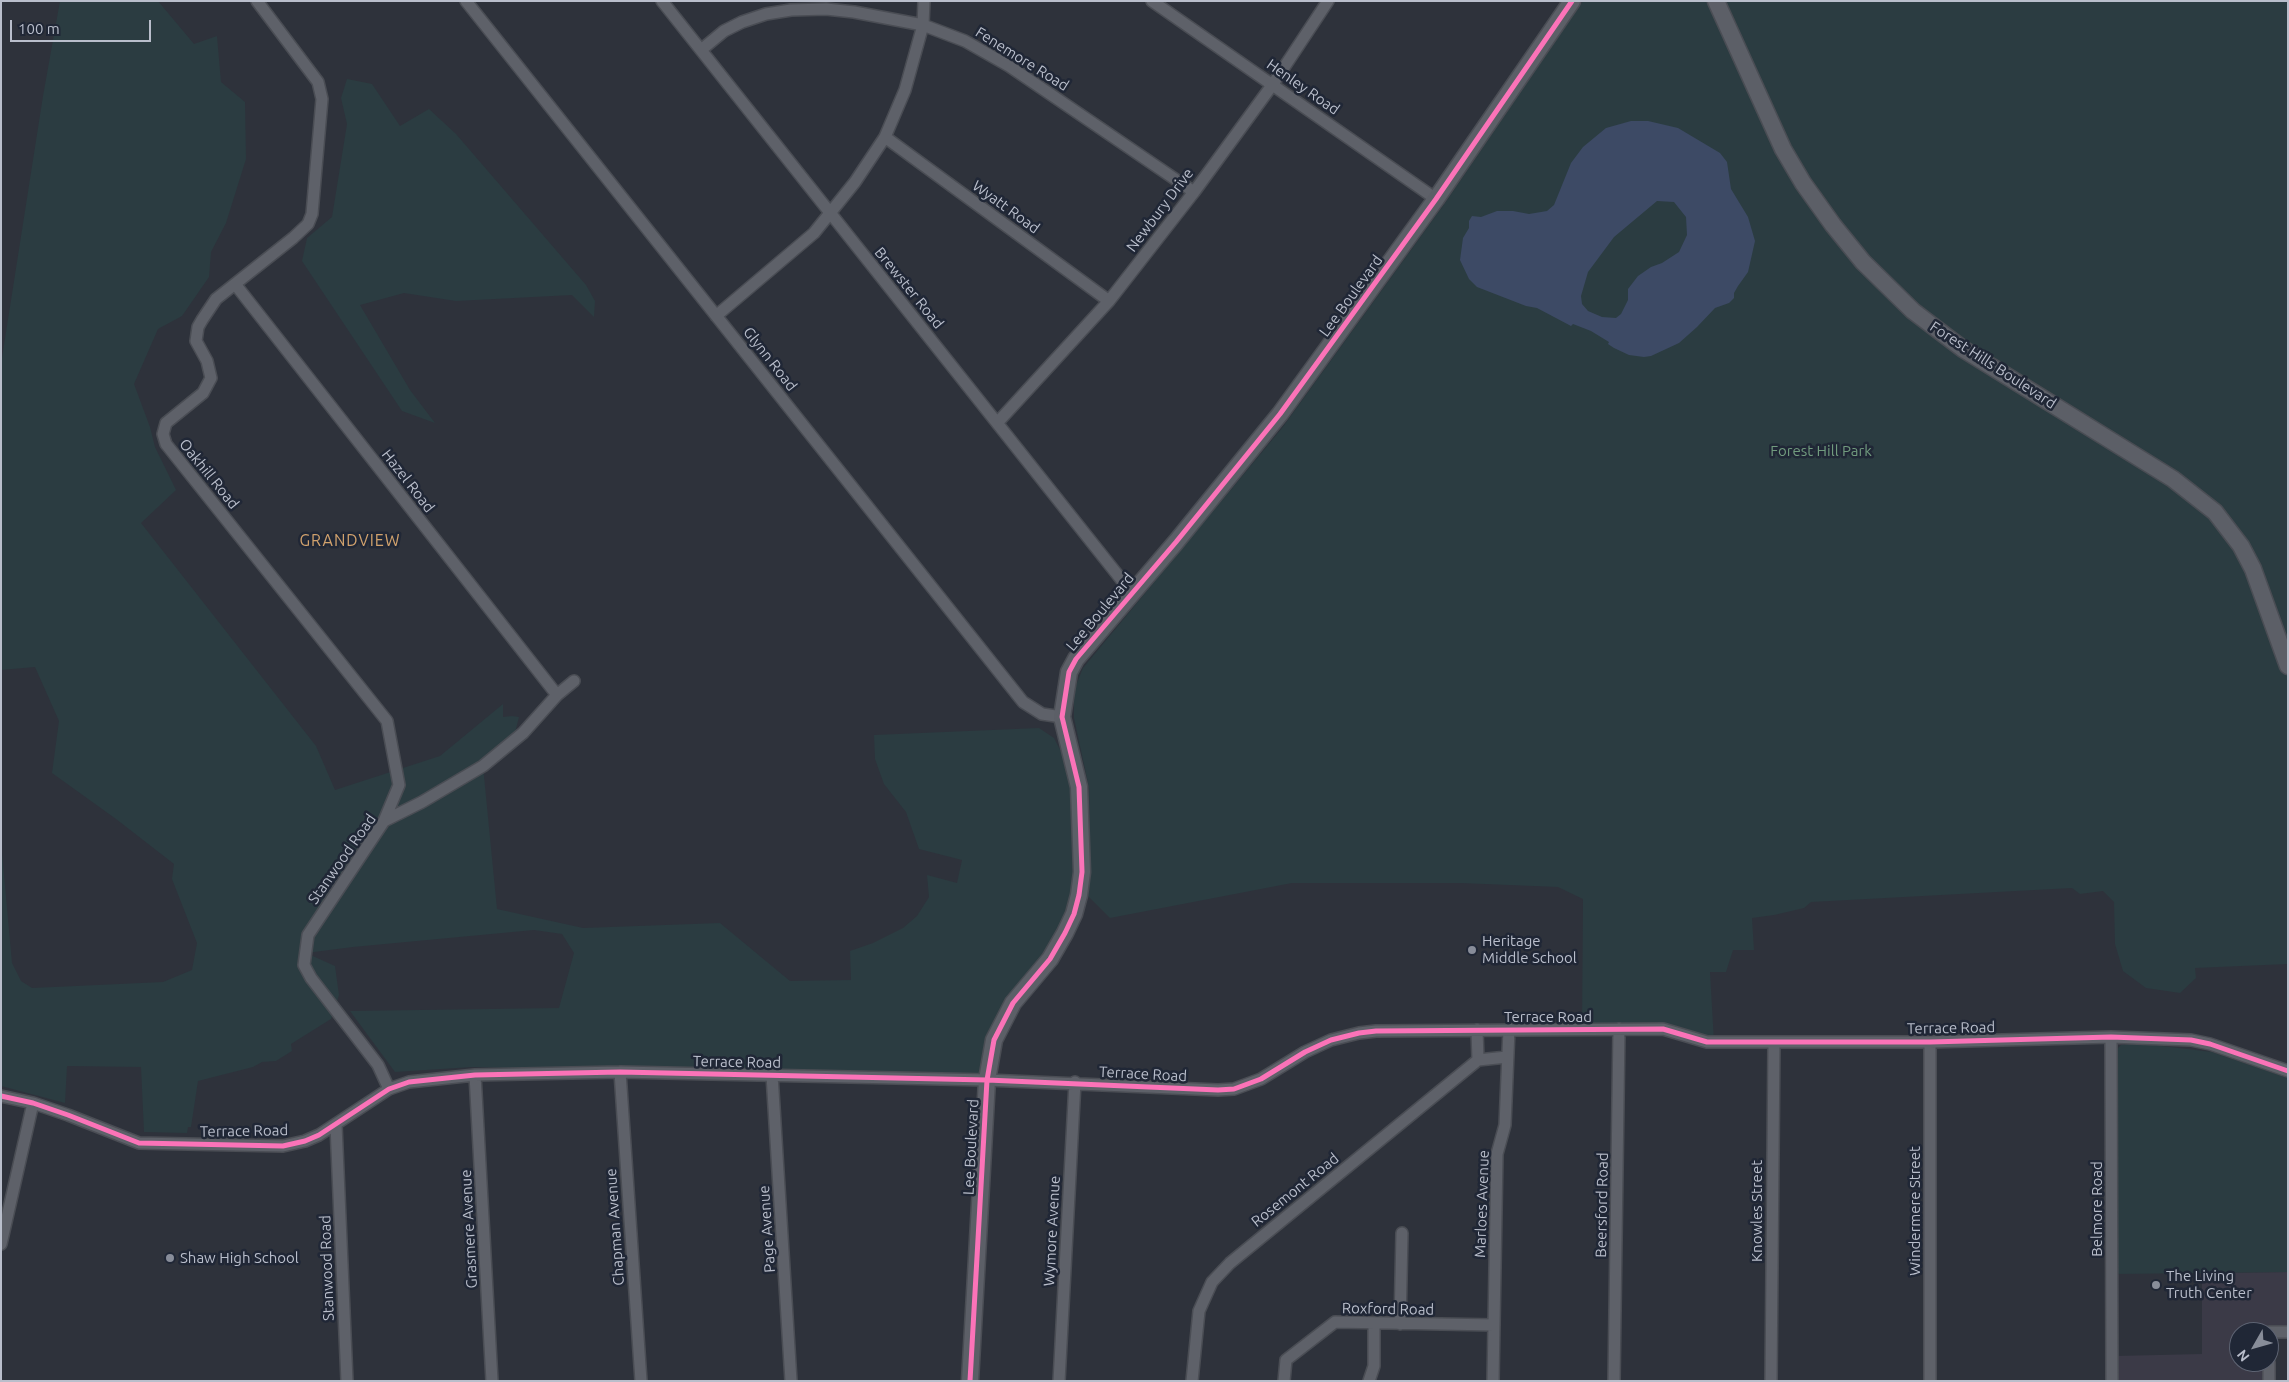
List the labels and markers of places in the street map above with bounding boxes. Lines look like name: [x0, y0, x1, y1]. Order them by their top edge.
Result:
place label: Heritage Middle School: [1482, 932, 1577, 967]
marker: Heritage Middle School: [1466, 944, 1478, 956]
place label: Shaw High School: [180, 1249, 299, 1267]
marker: Shaw High School: [164, 1252, 176, 1264]
place label: The Living Truth Center: [2166, 1267, 2252, 1302]
marker: The Living Truth Center: [2150, 1279, 2162, 1291]

